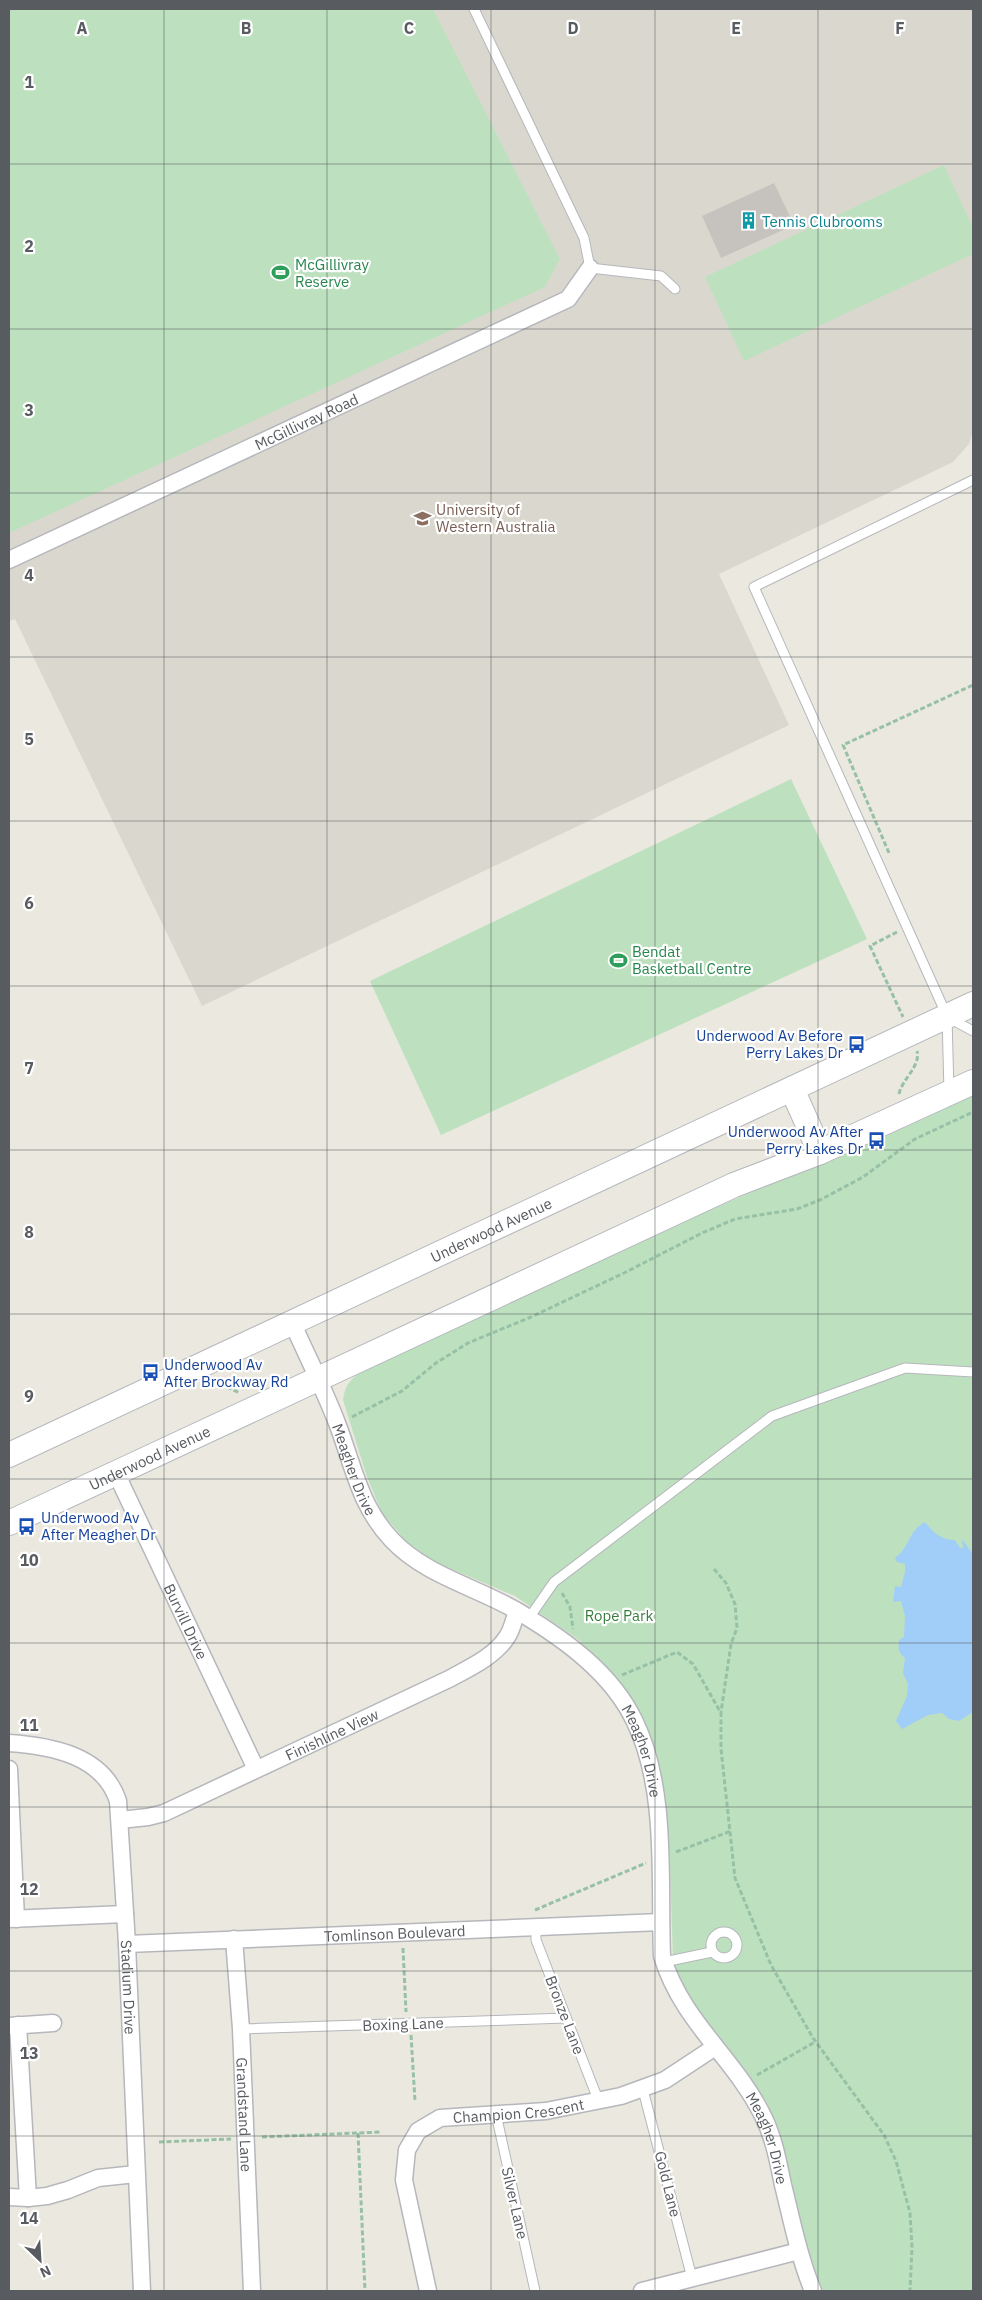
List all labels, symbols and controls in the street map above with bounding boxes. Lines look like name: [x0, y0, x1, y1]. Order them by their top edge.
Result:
text: A: [77, 18, 88, 38]
text: B: [241, 18, 252, 38]
text: C: [404, 18, 414, 38]
text: D: [567, 18, 579, 38]
text: E: [731, 18, 741, 38]
text: F: [895, 18, 905, 38]
text: 1: [24, 72, 34, 92]
building icon: Tennis Clubrooms: [738, 211, 758, 231]
place label: Tennis Clubrooms: [762, 212, 883, 231]
text: 2: [24, 236, 34, 256]
place label: McGillivray Reserve: [295, 255, 369, 291]
sports icon: McGillivray Reserve: [271, 263, 291, 283]
street label: McGillivray Road: [251, 389, 361, 454]
text: 3: [24, 400, 34, 420]
place label: University of Western Australia: [436, 500, 555, 536]
school or university icon: University of Western Australia: [412, 508, 432, 528]
text: 4: [24, 565, 34, 585]
text: 5: [24, 729, 34, 749]
text: 6: [24, 893, 34, 913]
place label: Bendat Basketball Centre: [632, 942, 752, 978]
sports icon: Bendat Basketball Centre: [608, 950, 628, 970]
place label: Underwood Av Before Perry Lakes Dr: [696, 1026, 843, 1062]
bus stop icon: Underwood Av Before Perry Lakes Dr: [847, 1034, 867, 1054]
text: 7: [24, 1058, 34, 1078]
place label: Underwood Av After Perry Lakes Dr: [728, 1122, 863, 1158]
bus stop icon: Underwood Av After Perry Lakes Dr: [867, 1130, 887, 1150]
street label: Underwood Avenue: [427, 1193, 555, 1266]
text: 8: [24, 1222, 34, 1242]
place label: Underwood Av After Brockway Rd: [164, 1355, 288, 1391]
bus stop icon: Underwood Av After Brockway Rd: [140, 1363, 160, 1383]
text: 9: [24, 1386, 34, 1406]
street label: Underwood Avenue: [86, 1421, 213, 1494]
street label: Meagher Drive: [328, 1421, 381, 1519]
place label: Underwood Av After Meagher Dr: [41, 1508, 156, 1544]
bus stop icon: Underwood Av After Meagher Dr: [17, 1516, 37, 1536]
text: 10: [19, 1550, 39, 1570]
street label: Burvill Drive: [160, 1580, 212, 1662]
park label: Rope Park: [585, 1606, 653, 1625]
street label: Meagher Drive: [618, 1701, 666, 1799]
street label: Finishline View: [282, 1704, 382, 1764]
text: 11: [19, 1715, 39, 1735]
text: 12: [19, 1879, 39, 1899]
street label: Tomlinson Boulevard: [324, 1921, 466, 1945]
street label: Stadium Drive: [117, 1940, 140, 2035]
street label: Bronze Lane: [541, 1973, 589, 2057]
street label: Boxing Lane: [362, 2013, 444, 2035]
text: 13: [19, 2043, 39, 2063]
street label: Grandstand Lane: [233, 2057, 256, 2172]
street label: Meagher Drive: [742, 2088, 792, 2186]
street label: Champion Crescent: [452, 2094, 586, 2127]
street label: Gold Lane: [651, 2149, 685, 2219]
street label: Silver Lane: [498, 2165, 532, 2241]
text: 14: [19, 2208, 39, 2228]
north arrow: [15, 2235, 65, 2285]
text: N: [37, 2261, 54, 2282]

